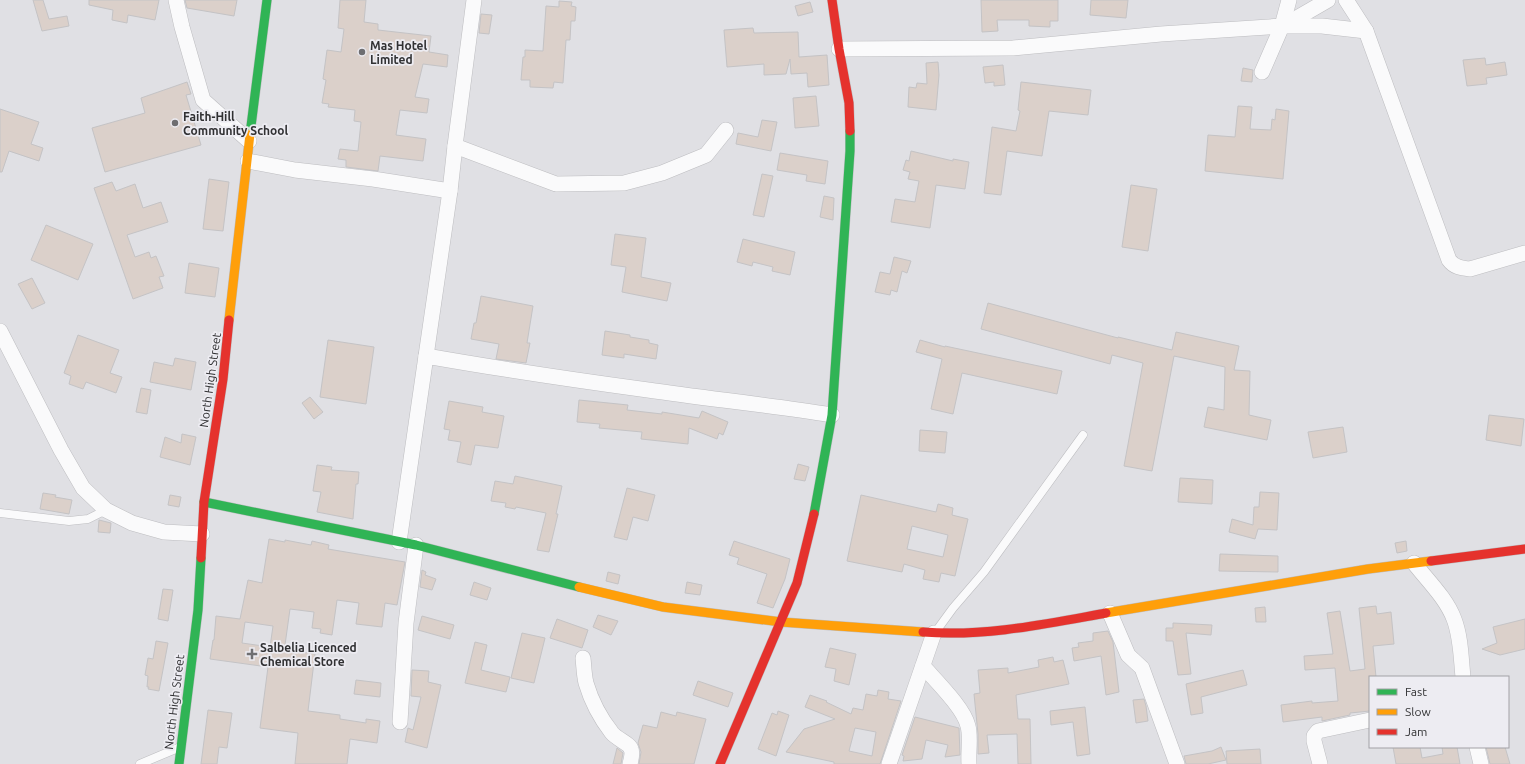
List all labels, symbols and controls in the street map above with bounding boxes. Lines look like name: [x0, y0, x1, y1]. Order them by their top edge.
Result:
place label: Mas Hotel Limited: [370, 39, 428, 66]
marker: Mas Hotel Limited: [357, 47, 367, 57]
place label: Faith-Hill Community School: [183, 110, 289, 137]
marker: Faith-Hill Community School: [170, 118, 180, 128]
street label: North High Street: [197, 331, 223, 428]
place label: Salbelia Licenced Chemical Store: [260, 641, 357, 668]
marker: Salbelia Licenced Chemical Store: [247, 649, 257, 659]
street label: North High Street: [162, 653, 186, 750]
legend: [1369, 676, 1509, 748]
text: Fast: [1405, 685, 1427, 698]
text: Slow: [1405, 705, 1431, 718]
text: Jam: [1405, 725, 1427, 738]

